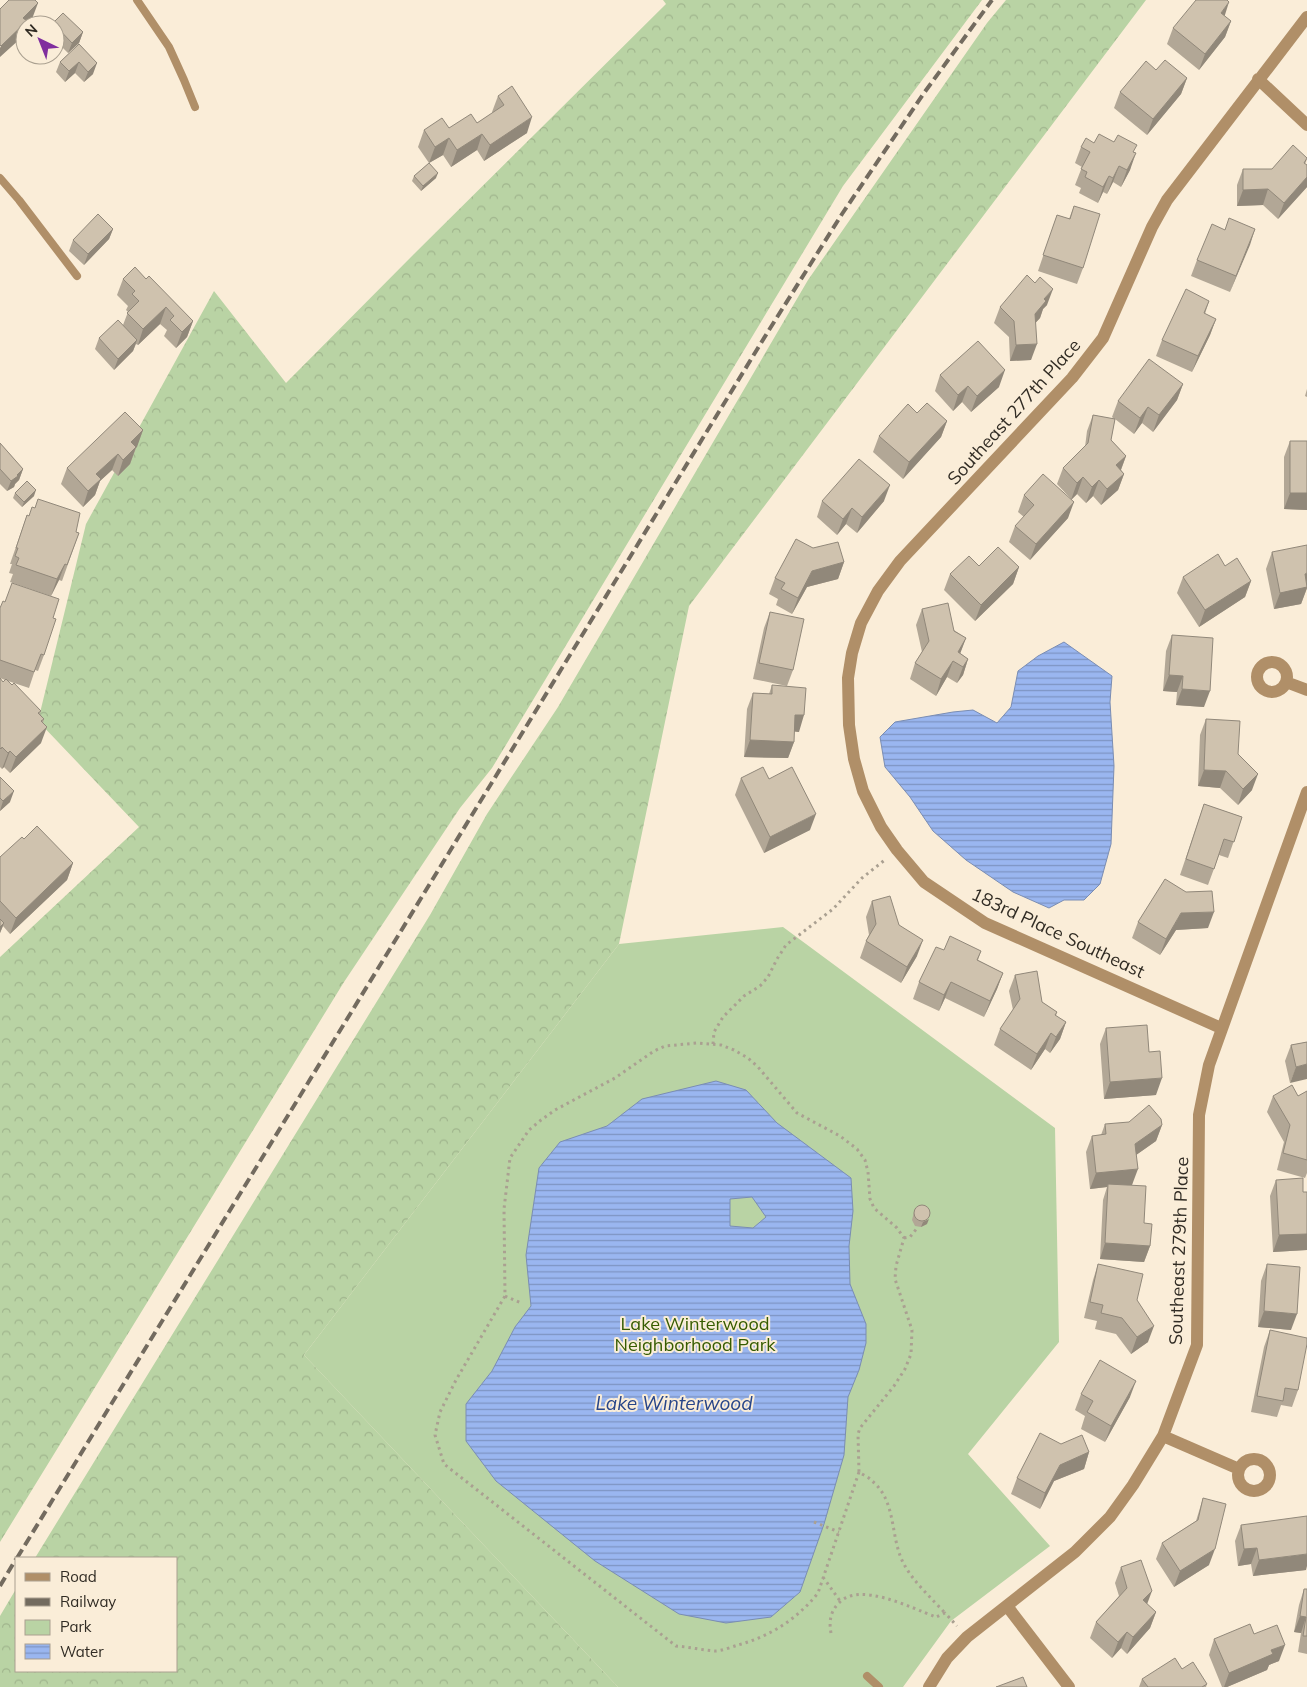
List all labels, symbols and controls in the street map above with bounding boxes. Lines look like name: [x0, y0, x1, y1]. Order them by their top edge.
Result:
north arrow: [15, 15, 65, 65]
text: N: [21, 20, 41, 41]
street label: Southeast 277th Place: [942, 334, 1085, 489]
street label: 183rd Place Southeast: [968, 882, 1149, 983]
street label: Southeast 279th Place: [1164, 1156, 1193, 1346]
park label: Lake Winterwood Neighborhood Park: [614, 1312, 776, 1356]
water label: Lake Winterwood: [595, 1391, 753, 1415]
legend: [15, 1557, 178, 1672]
text: Road: [60, 1567, 97, 1586]
text: Railway: [60, 1592, 116, 1611]
text: Park: [60, 1617, 92, 1636]
text: Water: [60, 1642, 104, 1661]

